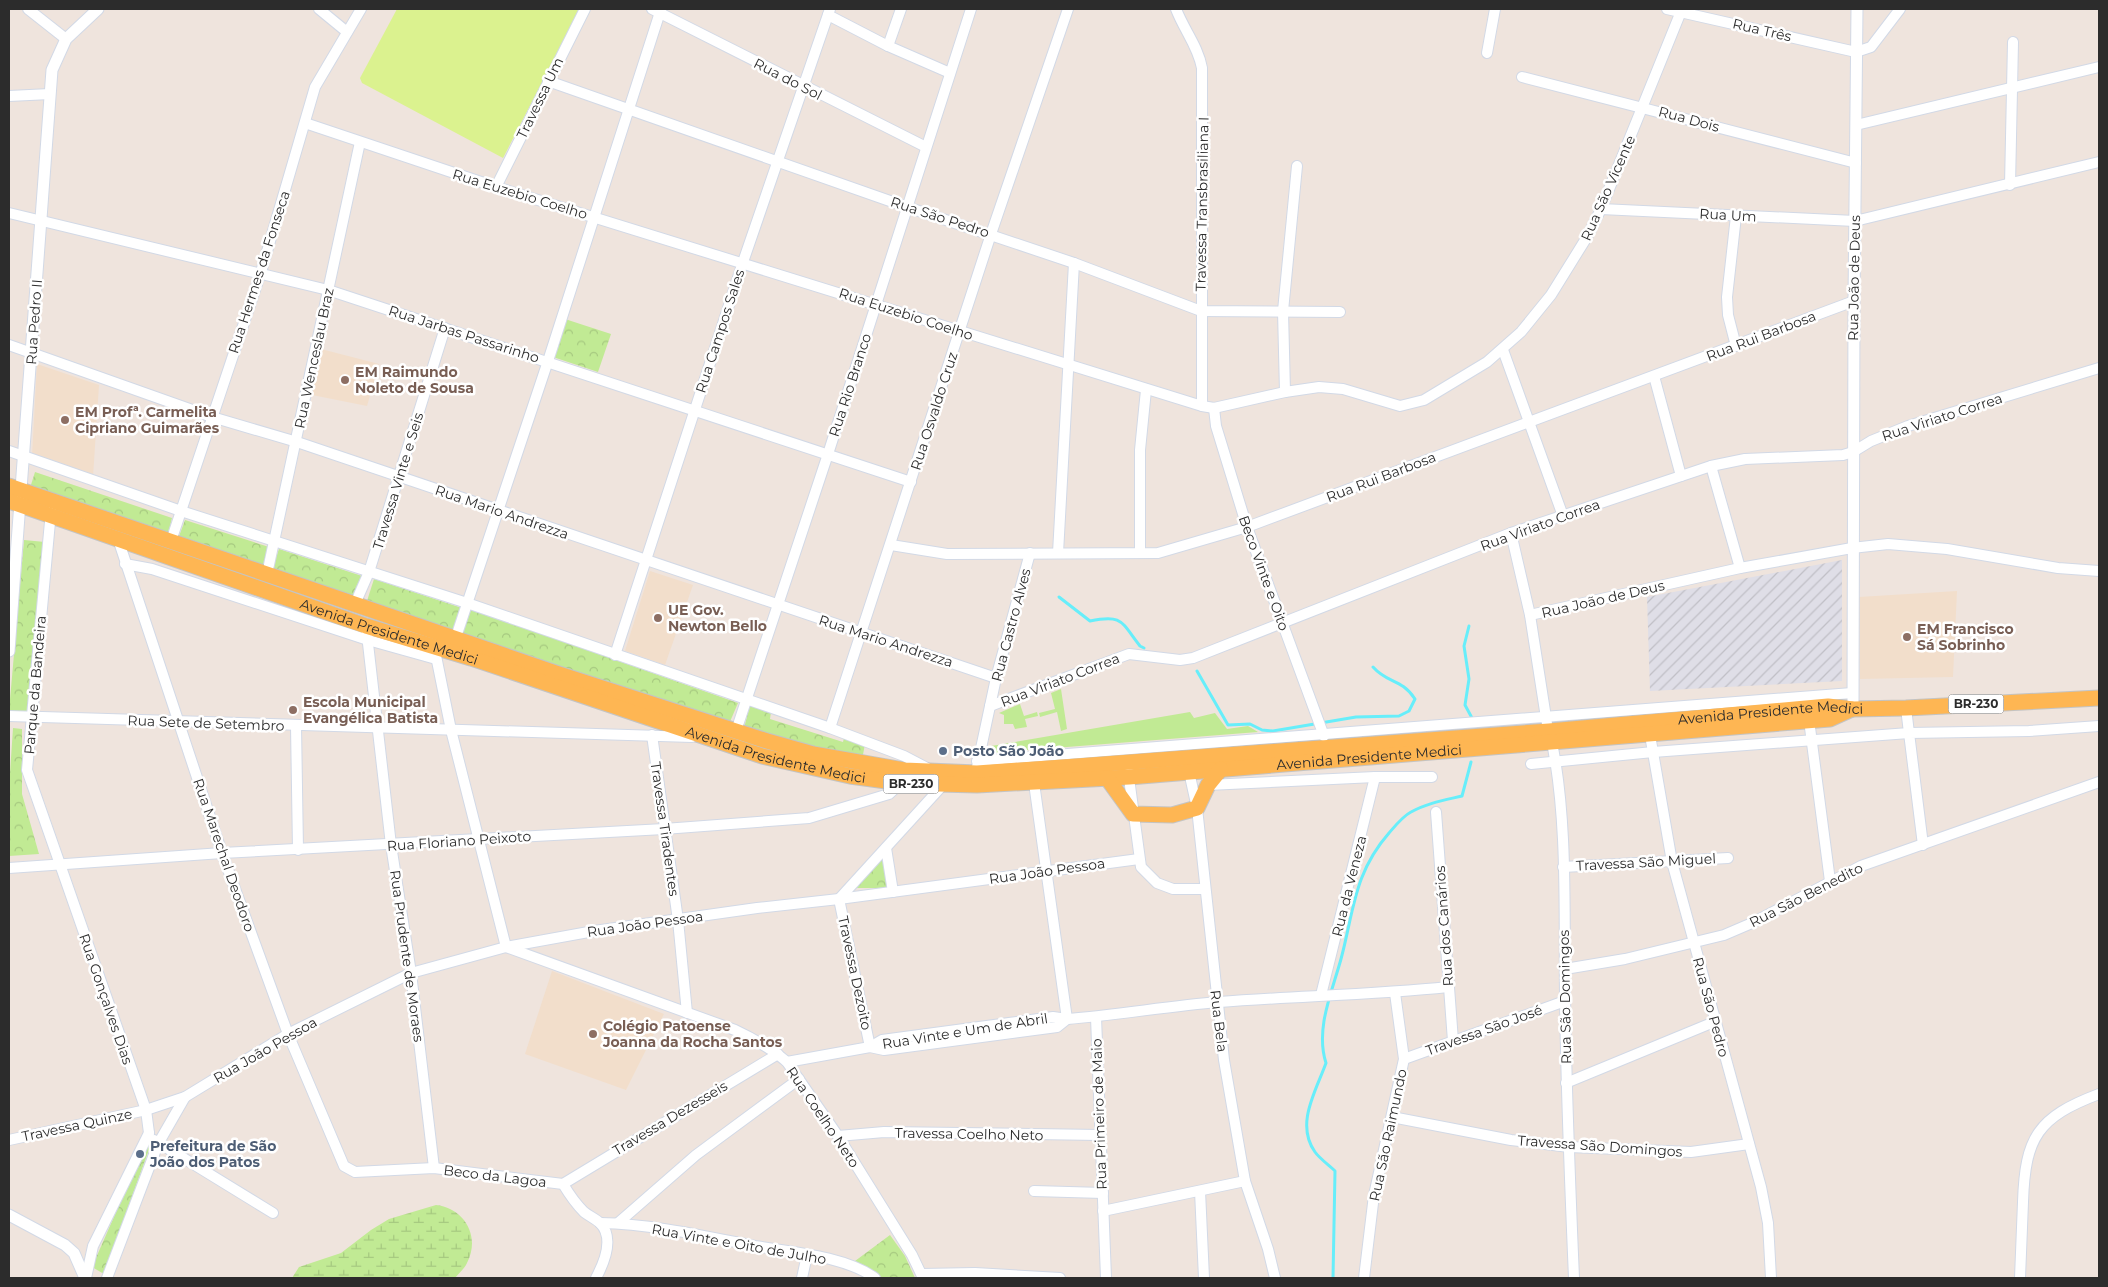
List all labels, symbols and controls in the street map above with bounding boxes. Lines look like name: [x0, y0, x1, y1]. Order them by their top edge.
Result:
street label: Rua Três: [1731, 14, 1793, 46]
street label: Travessa Um: [513, 54, 567, 142]
street label: Rua do Sol: [751, 54, 825, 104]
street label: Rua Dois: [1657, 102, 1722, 136]
street label: Travessa Transbrasiliana I: [1191, 117, 1213, 291]
street label: Rua São Vicente: [1577, 132, 1639, 244]
street label: Rua Euzebio Coelho: [450, 165, 590, 223]
street label: Rua Hermes da Fonseca: [224, 188, 294, 356]
street label: Rua São Pedro: [888, 193, 992, 242]
street label: Rua Um: [1699, 205, 1757, 225]
street label: Rua João de Deus: [1844, 215, 1864, 341]
street label: Rua Campos Sales: [691, 267, 749, 395]
street label: Rua Pedro II: [22, 279, 46, 365]
street label: Rua Euzebio Coelho: [837, 284, 976, 344]
street label: Rua Wenceslau Braz: [290, 286, 338, 430]
street label: Rua Jarbas Passarinho: [386, 301, 542, 367]
street label: Rua Rui Barbosa: [1704, 307, 1818, 365]
street label: Rua Rio Branco: [825, 331, 875, 439]
street label: Rua Osvaldo Cruz: [906, 350, 962, 472]
place label: EM Raimundo Noleto de Sousa: [355, 363, 474, 397]
marker: EM Raimundo Noleto de Sousa: [339, 374, 351, 386]
street label: Rua Viriato Correa: [1879, 389, 2005, 445]
place label: EM Profª. Carmelita Cipriano Guimarães: [75, 403, 220, 437]
street label: Travessa Vinte e Seis: [369, 410, 427, 552]
marker: EM Profª. Carmelita Cipriano Guimarães: [59, 414, 71, 426]
street label: Rua Rui Barbosa: [1324, 448, 1438, 506]
street label: Rua Mario Andrezza: [433, 481, 571, 543]
street label: Rua Viriato Correa: [1478, 495, 1602, 555]
street label: Beco Vinte e Oito: [1235, 513, 1293, 633]
street label: Rua Castro Alves: [987, 566, 1035, 684]
street label: Rua João de Deus: [1540, 576, 1666, 622]
street label: Avenida Presidente Medici: [298, 595, 481, 669]
place label: UE Gov. Newton Bello: [668, 601, 767, 635]
street label: Rua Mario Andrezza: [817, 611, 955, 671]
marker: UE Gov. Newton Bello: [652, 612, 664, 624]
street label: Parque da Bandeira: [20, 615, 50, 755]
place label: EM Francisco Sá Sobrinho: [1917, 620, 2014, 654]
marker: EM Francisco Sá Sobrinho: [1901, 631, 1913, 643]
street label: Rua Viriato Correa: [998, 649, 1122, 711]
place label: Escola Municipal Evangélica Batista: [303, 693, 438, 727]
road number: BR-230: [1948, 694, 2004, 714]
street label: Avenida Presidente Medici: [1677, 697, 1863, 728]
marker: Escola Municipal Evangélica Batista: [287, 704, 299, 716]
street label: Rua Sete de Setembro: [127, 711, 285, 735]
street label: Avenida Presidente Medici: [683, 722, 867, 787]
street label: Avenida Presidente Medici: [1276, 740, 1463, 774]
place label: Posto São João: [953, 742, 1064, 760]
marker: Posto São João: [937, 745, 949, 757]
street label: Travessa Tiradentes: [647, 761, 683, 898]
road number: BR-230: [884, 774, 938, 794]
street label: Rua Marechal Deodoro: [189, 776, 259, 934]
street label: Rua Floriano Peixoto: [386, 827, 532, 855]
street label: Rua da Veneza: [1328, 834, 1370, 938]
street label: Travessa São Miguel: [1576, 849, 1716, 875]
street label: Rua João Pessoa: [988, 854, 1106, 888]
street label: Rua São Benedito: [1746, 858, 1866, 931]
street label: Rua dos Canários: [1431, 865, 1457, 987]
street label: Rua Prudente de Moraes: [386, 869, 428, 1043]
street label: Rua João Pessoa: [586, 907, 704, 941]
street label: Travessa Dezoito: [834, 914, 876, 1032]
street label: Rua São Domingos: [1555, 929, 1575, 1064]
street label: Rua Gonçalves Dias: [75, 931, 137, 1067]
street label: Rua São Pedro: [1689, 955, 1733, 1059]
street label: Rua Bela: [1206, 989, 1232, 1053]
street label: Travessa São José: [1423, 1001, 1545, 1059]
street label: Rua Vinte e Um de Abril: [881, 1009, 1049, 1053]
street label: Rua João Pessoa: [210, 1013, 320, 1087]
place label: Colégio Patoense Joanna da Rocha Santos: [602, 1017, 783, 1051]
marker: Colégio Patoense Joanna da Rocha Santos: [587, 1028, 599, 1040]
street label: Rua Primeiro de Maio: [1087, 1038, 1111, 1190]
street label: Rua Coelho Neto: [783, 1063, 864, 1171]
street label: Rua São Raimundo: [1365, 1067, 1411, 1203]
street label: Travessa Dezesseis: [609, 1077, 731, 1159]
street label: Travessa Quinze: [20, 1105, 134, 1145]
street label: Travessa Coelho Neto: [894, 1124, 1044, 1144]
street label: Travessa São Domingos: [1517, 1131, 1683, 1161]
place label: Prefeitura de São João dos Patos: [149, 1137, 276, 1171]
marker: Prefeitura de São João dos Patos: [134, 1148, 146, 1160]
street label: Beco da Lagoa: [442, 1161, 548, 1191]
street label: Rua Vinte e Oito de Julho: [650, 1220, 828, 1268]

